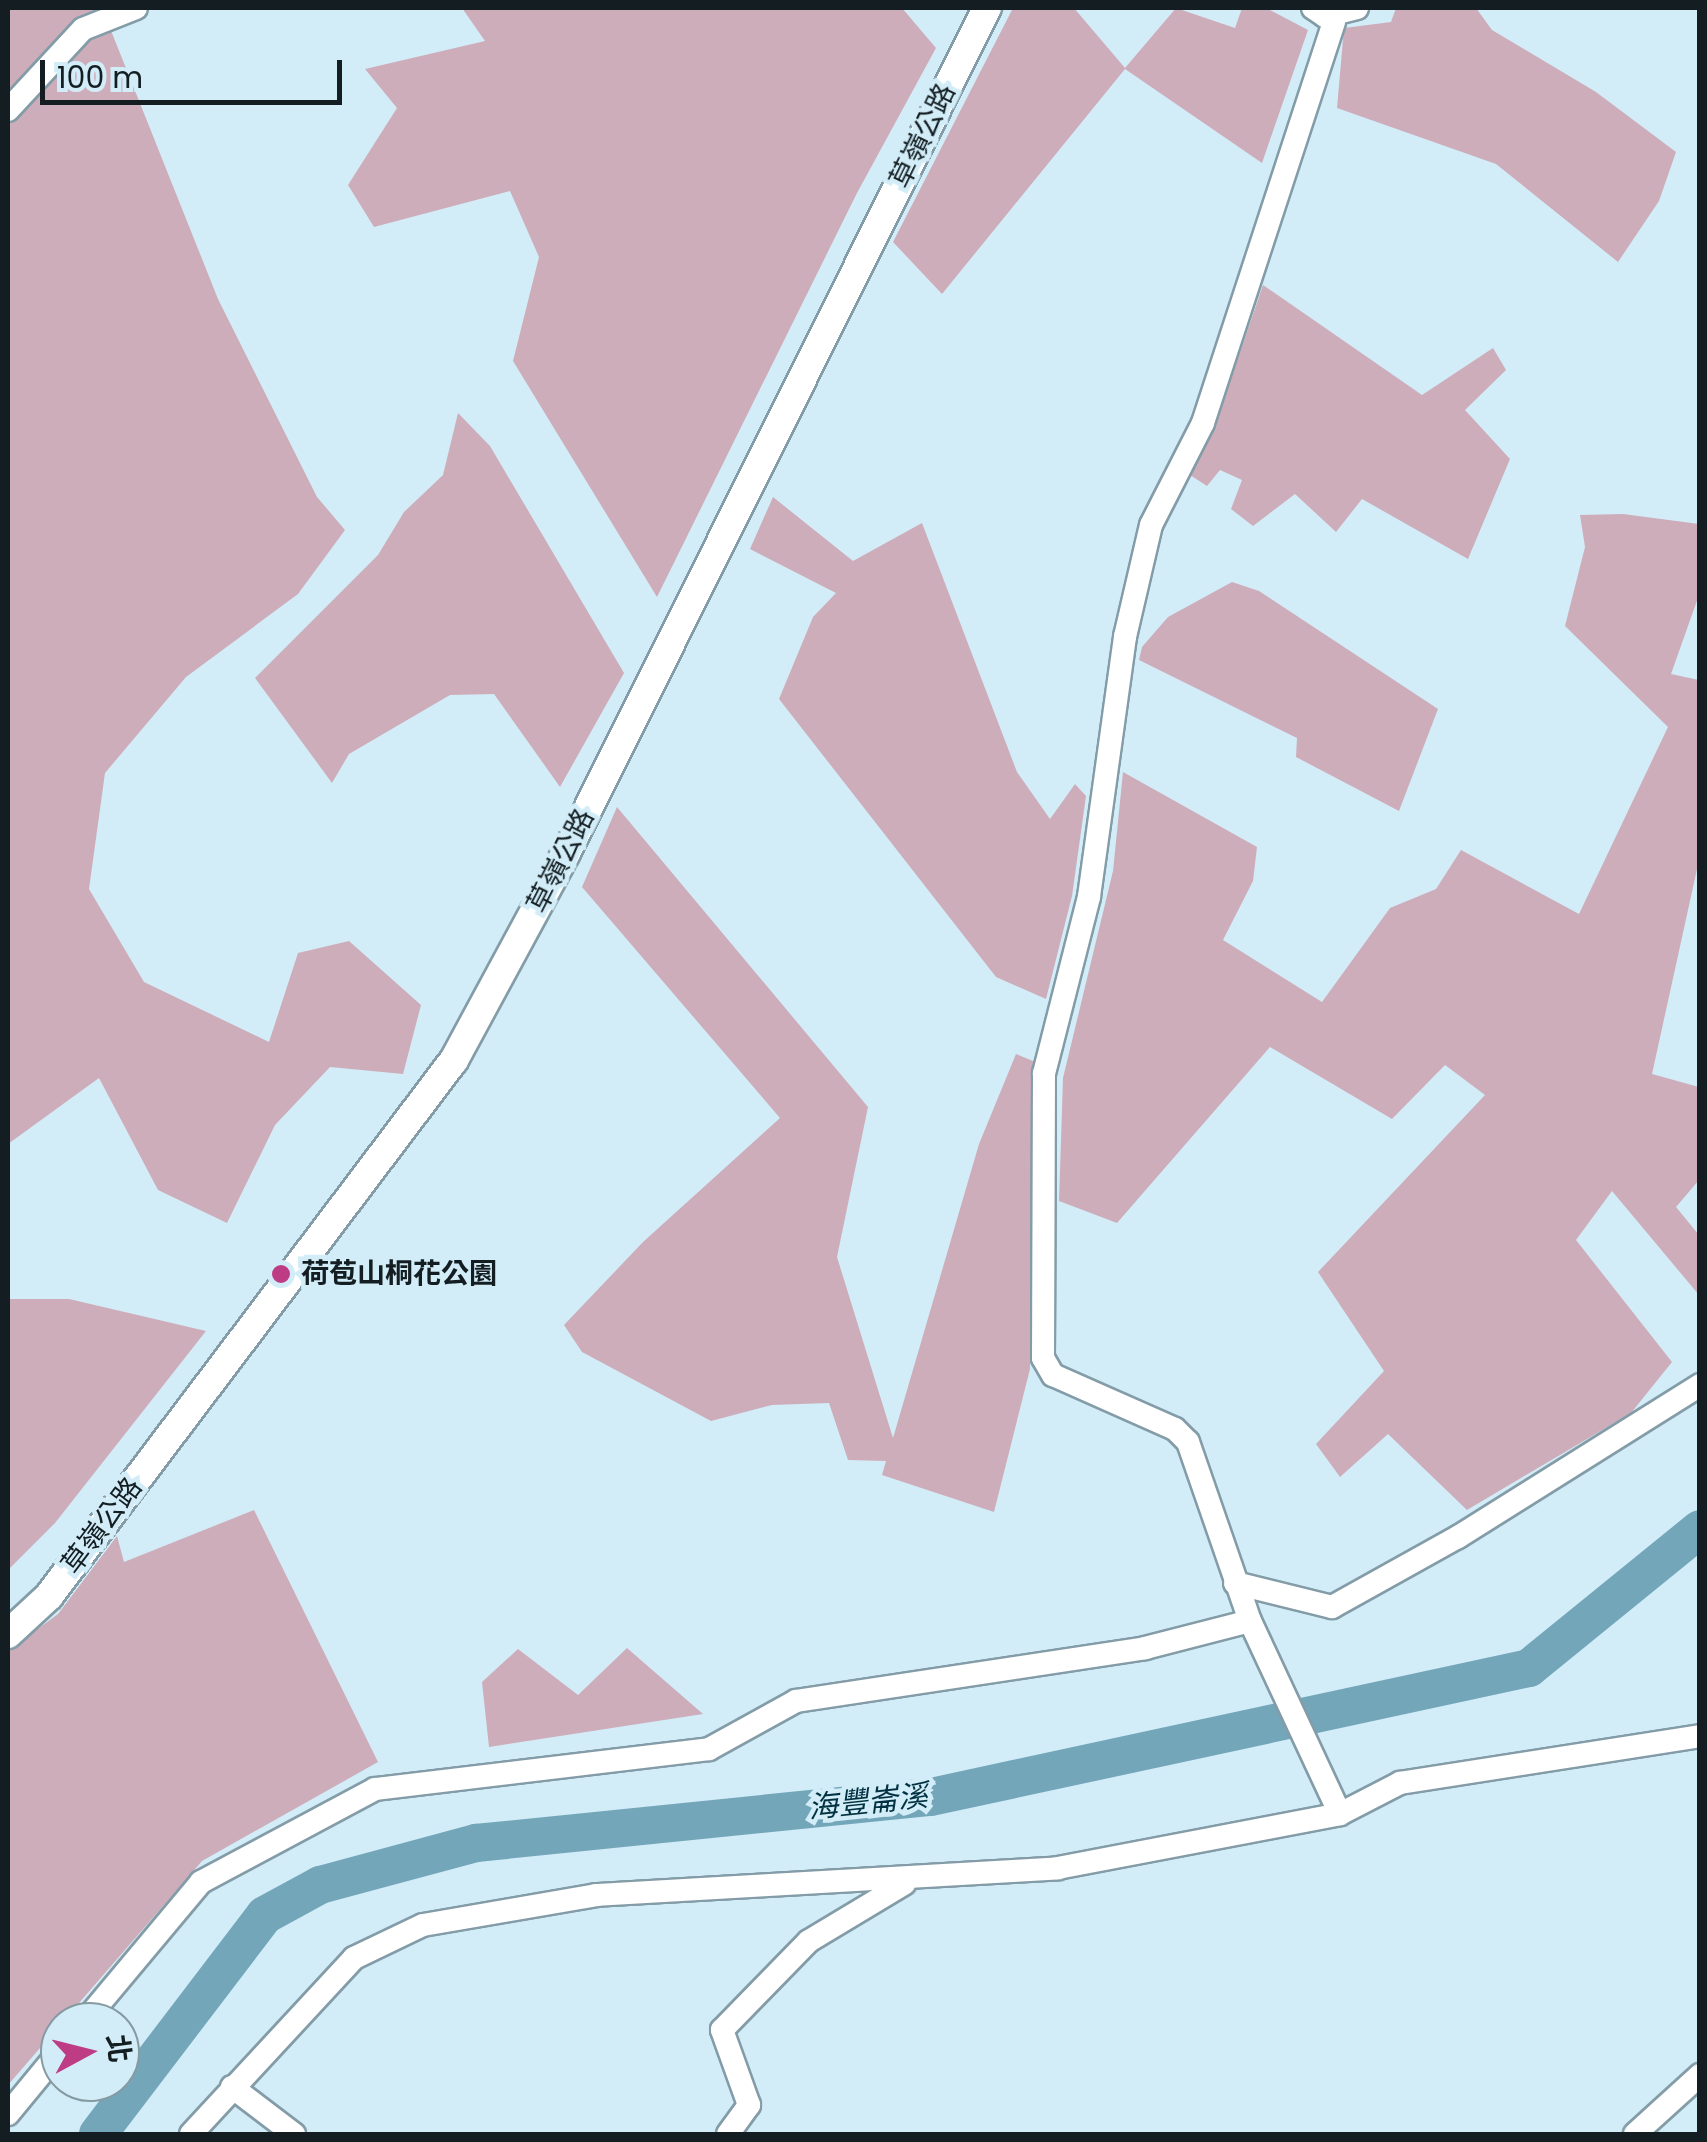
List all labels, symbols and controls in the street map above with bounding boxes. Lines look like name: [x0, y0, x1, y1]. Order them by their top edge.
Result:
scale bar: [45, 40, 348, 102]
text: 100 m: [57, 56, 143, 99]
street label: 草嶺公路: [883, 78, 963, 194]
street label: 草嶺公路: [521, 803, 601, 919]
place label: 荷苞山桐花公園: [301, 1257, 497, 1291]
marker: 荷苞山桐花公園: [270, 1263, 292, 1285]
street label: 草嶺公路: [55, 1471, 149, 1581]
water label: 海豐崙溪: [806, 1778, 930, 1826]
north arrow: [40, 2002, 140, 2102]
text: 北: [97, 2032, 139, 2065]

